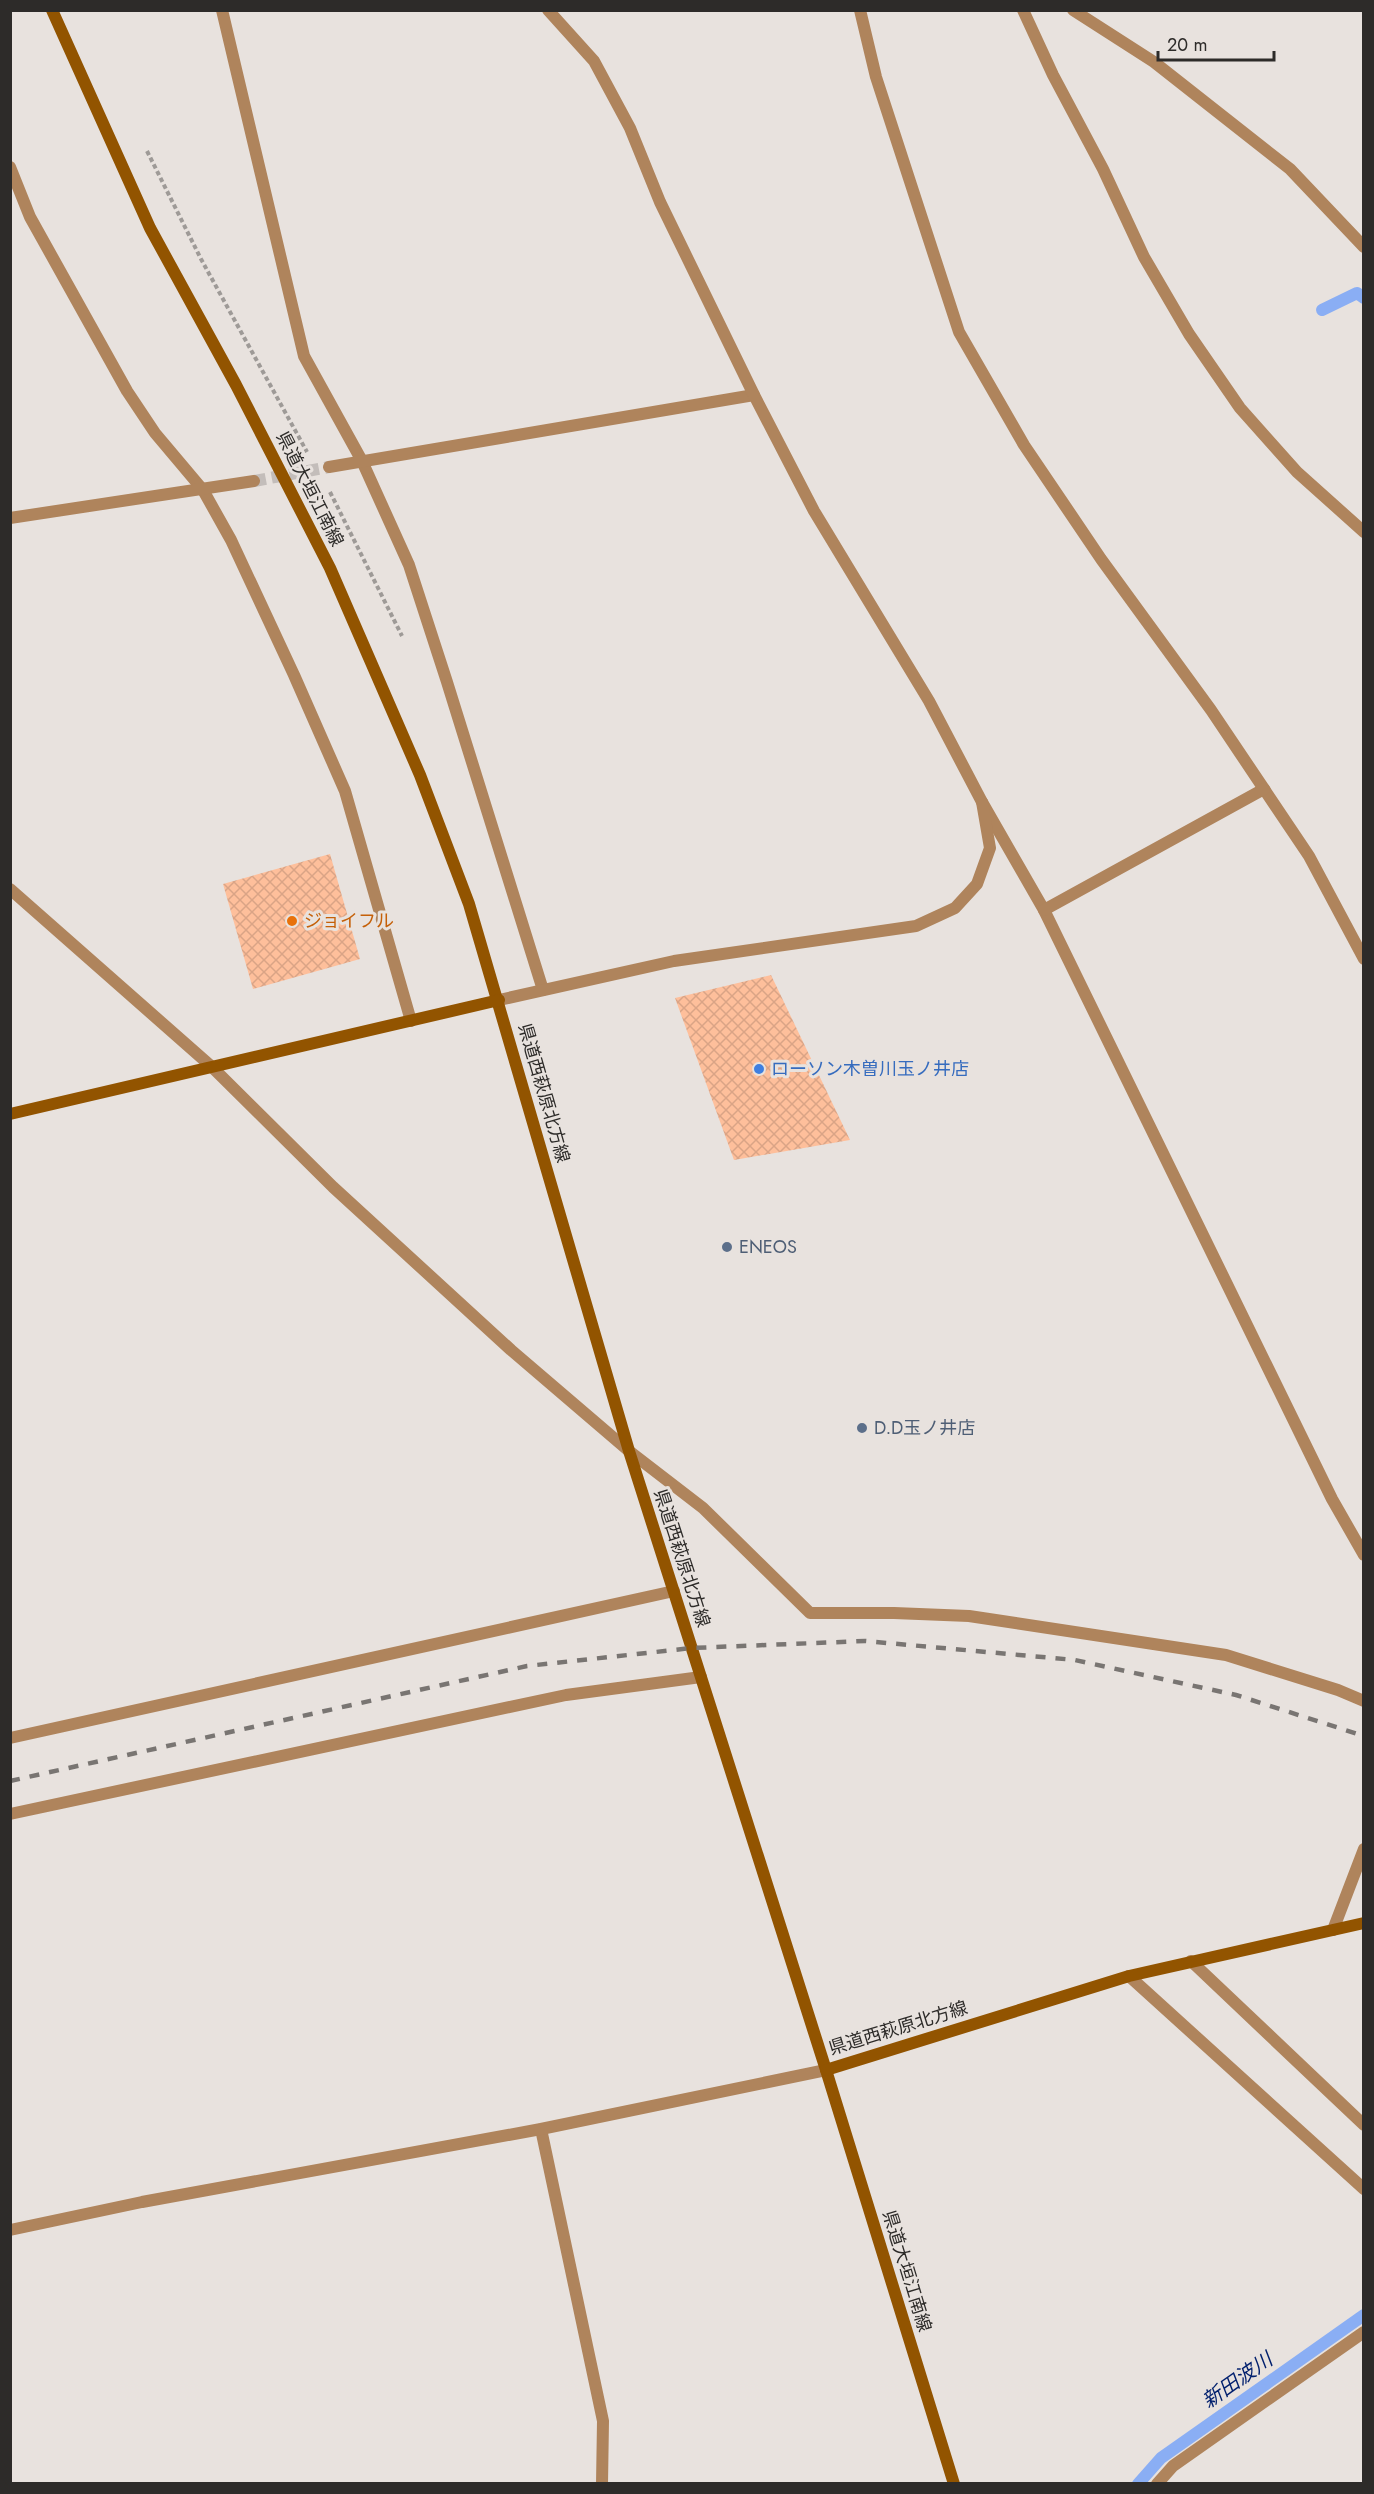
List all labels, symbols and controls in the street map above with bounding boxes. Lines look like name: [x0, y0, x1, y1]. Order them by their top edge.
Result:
scale bar: [1158, 24, 1274, 62]
text: 20 m: [1167, 32, 1207, 58]
street label: 県道大垣江南線: [270, 427, 350, 551]
place label: ジョイフル: [304, 908, 394, 934]
marker: ジョイフル: [285, 914, 299, 928]
street label: 県道西萩原北方線: [512, 1020, 576, 1166]
place label: ローソン木曽川玉ノ井店: [771, 1056, 969, 1082]
marker: ローソン木曽川玉ノ井店: [752, 1062, 766, 1076]
place label: ENEOS: [739, 1234, 797, 1260]
marker: ENEOS: [720, 1240, 734, 1254]
place label: D.D玉ノ井店: [874, 1415, 975, 1441]
marker: D.D玉ノ井店: [855, 1421, 869, 1435]
street label: 県道西萩原北方線: [647, 1486, 717, 1630]
street label: 県道西萩原北方線: [825, 1995, 971, 2061]
street label: 県道大垣江南線: [876, 2207, 938, 2335]
water label: 新田波川: [1196, 2344, 1280, 2415]

